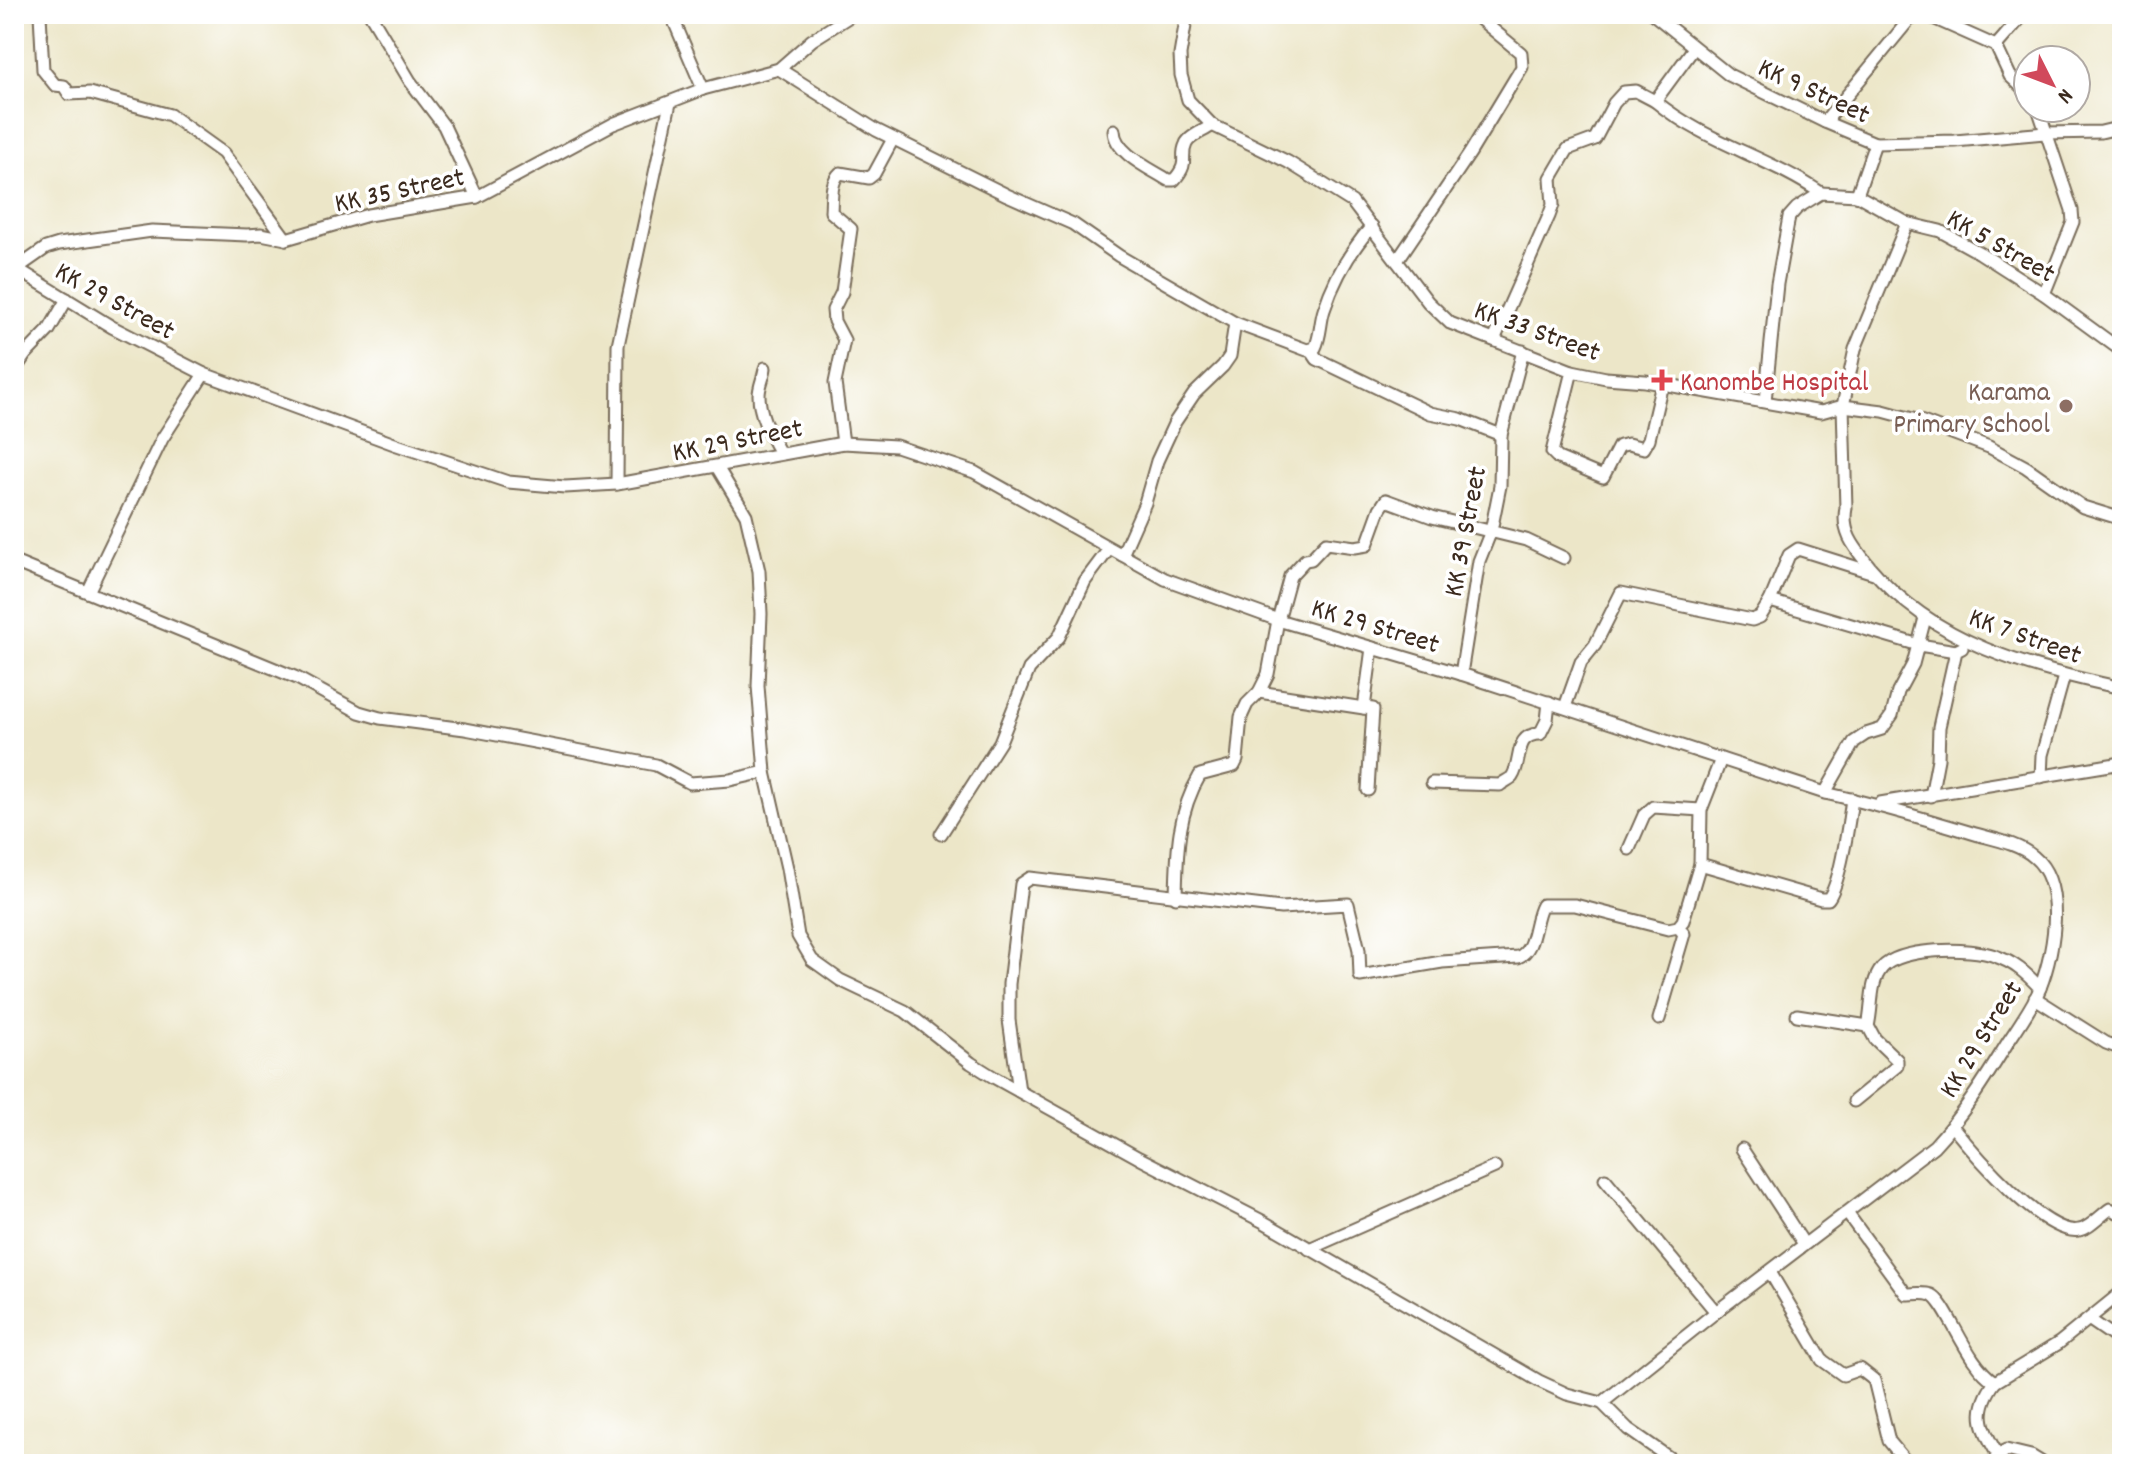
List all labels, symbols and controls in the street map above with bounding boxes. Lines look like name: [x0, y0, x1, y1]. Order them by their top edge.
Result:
north arrow: [2012, 44, 2092, 124]
street label: KK 9 Street: [1750, 50, 1876, 137]
text: N: [2049, 81, 2079, 110]
street label: KK 35 Street: [331, 160, 469, 226]
street label: KK 5 Street: [1938, 201, 2061, 296]
street label: KK 29 Street: [46, 254, 181, 353]
street label: KK 33 Street: [1468, 292, 1605, 375]
place label: Kanombe Hospital: [1680, 365, 1869, 405]
marker: Kanombe Hospital: [1651, 369, 1673, 391]
place label: Karama Primary School: [1893, 375, 2051, 447]
marker: Karama Primary School: [2057, 397, 2075, 415]
street label: KK 29 Street: [669, 411, 806, 475]
street label: KK 39 Street: [1436, 463, 1500, 601]
street label: KK 29 Street: [1306, 590, 1443, 667]
street label: KK 7 Street: [1962, 600, 2086, 678]
street label: KK 29 Street: [1931, 974, 2035, 1107]

